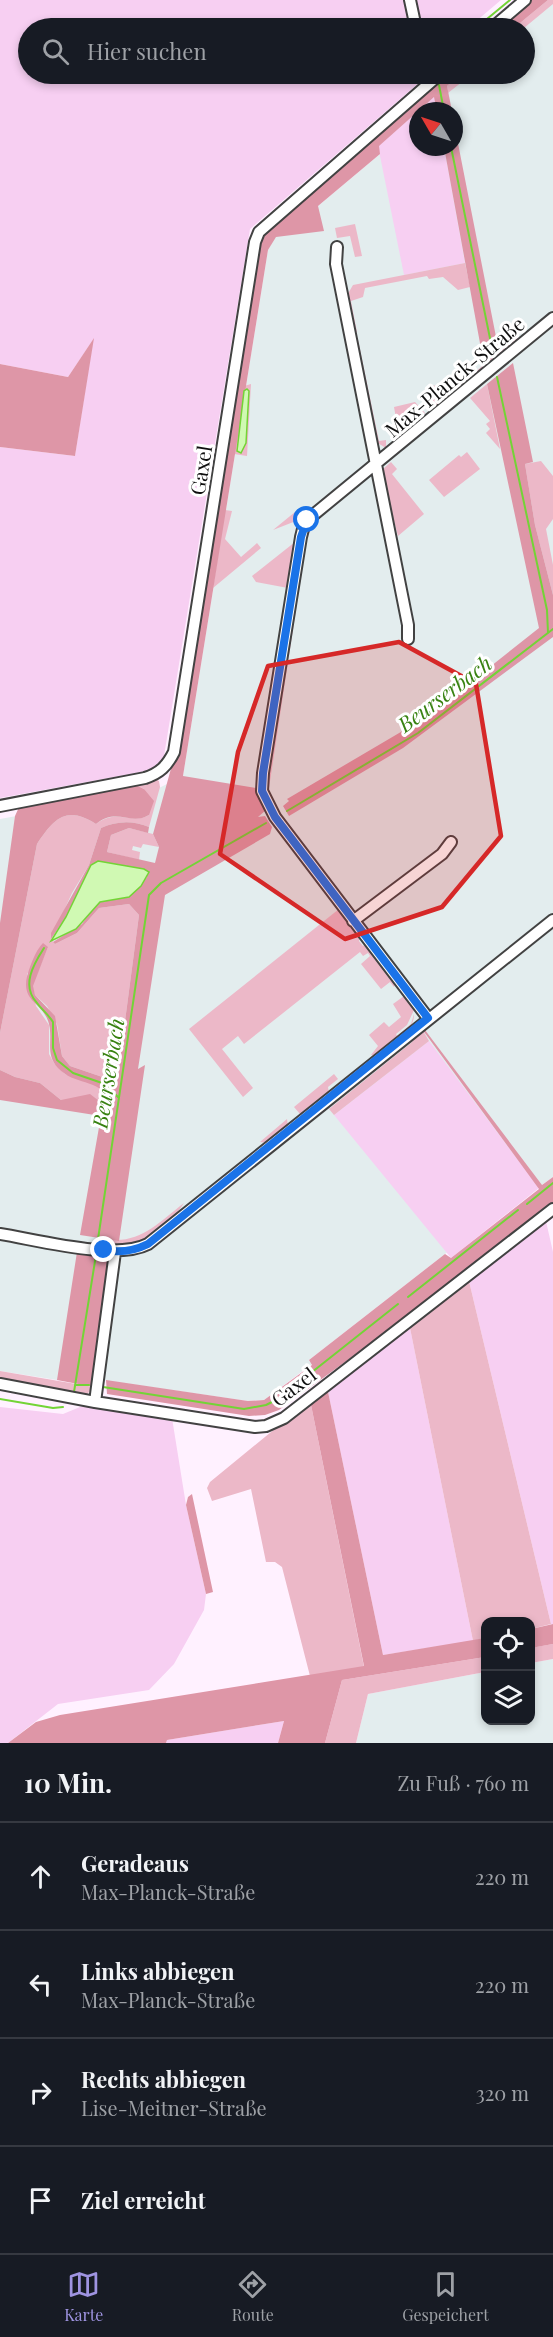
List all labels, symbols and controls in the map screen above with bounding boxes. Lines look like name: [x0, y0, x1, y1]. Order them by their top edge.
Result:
search box: [18, 18, 535, 84]
icon: search: [39, 35, 72, 68]
text: Hier suchen: [87, 36, 207, 66]
north arrow: [409, 102, 463, 156]
street label: Max-Planck-Straße: [379, 310, 529, 442]
street label: Gaxel: [183, 443, 217, 497]
route start: [293, 506, 319, 532]
water label: Beurserbach: [390, 648, 497, 738]
water label: Beurserbach: [84, 1016, 130, 1131]
route end: [90, 1236, 116, 1262]
street label: Gaxel: [265, 1360, 321, 1412]
map controls: [481, 1617, 535, 1725]
button: locate: [481, 1617, 535, 1671]
button: layers: [481, 1671, 535, 1725]
text: 10 Min.: [24, 1765, 112, 1800]
text: Zu Fuß · 760 m: [398, 1769, 529, 1796]
text: Geradeaus: [81, 1848, 189, 1878]
icon: ahead: [24, 1860, 57, 1893]
text: 220 m: [475, 1863, 529, 1890]
text: Max-Planck-Straße: [81, 1878, 255, 1905]
text: Links abbiegen: [81, 1956, 235, 1986]
icon: left: [24, 1968, 57, 2001]
text: 220 m: [475, 1971, 529, 1998]
text: Max-Planck-Straße: [81, 1986, 255, 2013]
text: Rechts abbiegen: [81, 2064, 246, 2094]
icon: right: [24, 2076, 57, 2109]
text: 320 m: [476, 2079, 529, 2106]
text: Lise-Meitner-Straße: [81, 2094, 267, 2121]
icon: arrive: [24, 2184, 57, 2217]
text: Ziel erreicht: [81, 2185, 205, 2215]
tab: Karte: [64, 2268, 103, 2325]
tab: Route: [232, 2268, 274, 2325]
tab: Gespeichert: [402, 2268, 489, 2325]

